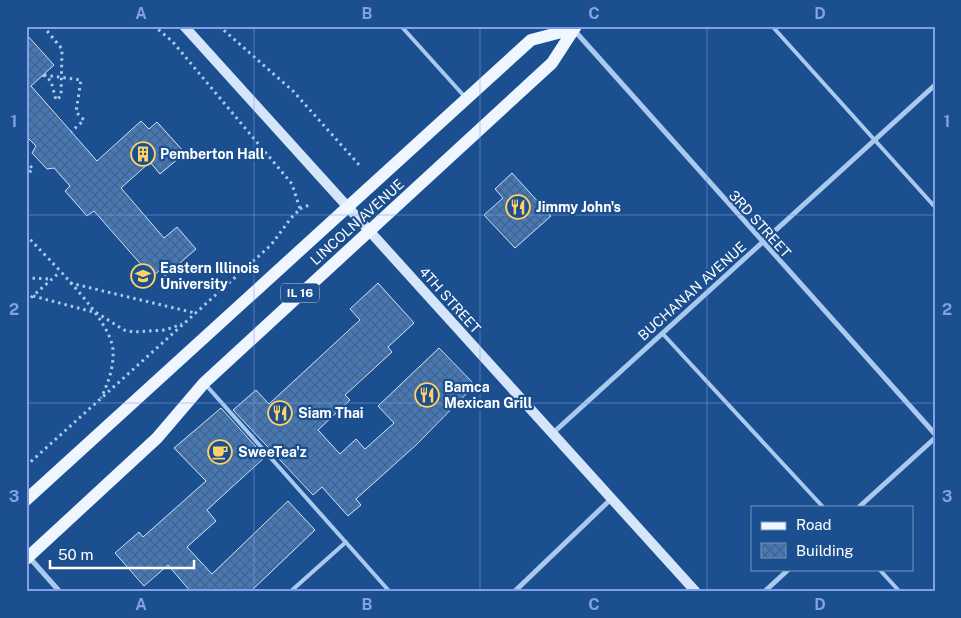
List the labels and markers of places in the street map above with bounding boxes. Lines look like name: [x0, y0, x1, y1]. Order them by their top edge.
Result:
building icon: Pemberton Hall: [130, 141, 156, 167]
place label: Pemberton Hall: [160, 146, 265, 162]
restaurant icon: Jimmy John's: [505, 194, 531, 220]
place label: Jimmy John's: [536, 199, 621, 215]
place label: Eastern Illinois University: [160, 260, 259, 292]
school or university icon: Eastern Illinois University: [130, 263, 156, 289]
place label: Bamca Mexican Grill: [444, 379, 533, 411]
restaurant icon: Bamca Mexican Grill: [414, 382, 440, 408]
restaurant icon: Siam Thai: [267, 400, 293, 426]
place label: Siam Thai: [298, 405, 364, 421]
cafe icon: SweeTea'z: [207, 439, 233, 465]
place label: SweeTea'z: [238, 444, 307, 460]

